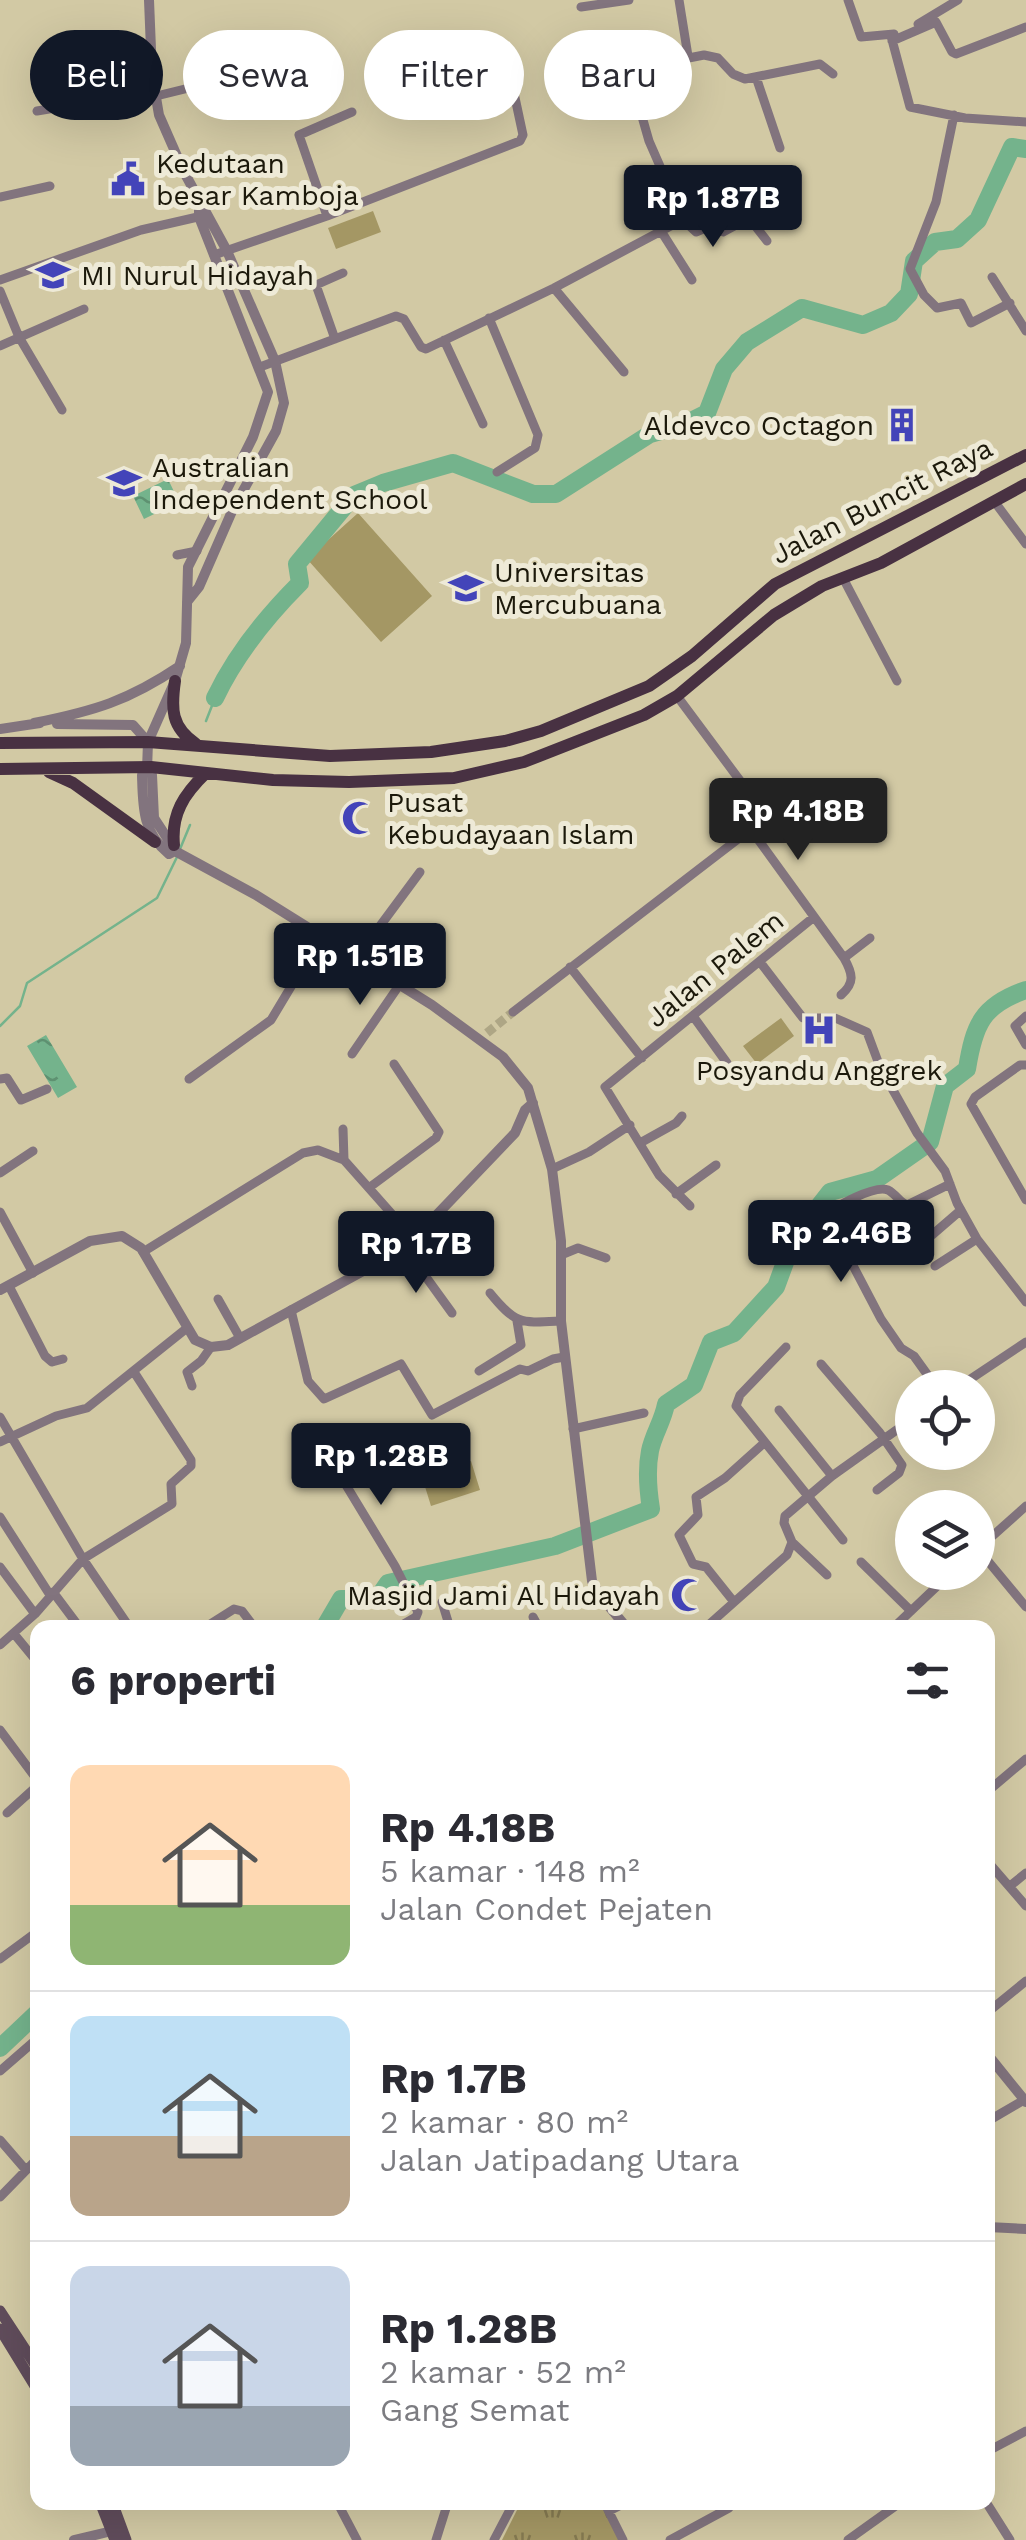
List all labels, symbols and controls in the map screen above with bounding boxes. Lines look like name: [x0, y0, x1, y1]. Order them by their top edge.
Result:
chip: Beli: [30, 30, 163, 120]
chip: Sewa: [183, 30, 344, 120]
chip: Filter: [364, 30, 524, 120]
chip: Baru: [544, 30, 692, 120]
place label: Kedutaan besar Kamboja: [156, 147, 359, 212]
public building icon: Kedutaan besar Kamboja: [109, 160, 147, 198]
pin: Rp 1.87B: [610, 165, 816, 250]
text: Rp 1.87B: [646, 178, 780, 216]
school or university icon: MI Nurul Hidayah: [34, 256, 72, 294]
place label: MI Nurul Hidayah: [81, 259, 314, 292]
building icon: Aldevco Octagon: [883, 406, 921, 444]
place label: Aldevco Octagon: [644, 409, 874, 442]
street label: Jalan Buncit Raya: [766, 431, 998, 571]
place label: Australian Independent School: [152, 451, 428, 516]
school or university icon: Australian Independent School: [105, 464, 143, 502]
place label: Universitas Mercubuana: [494, 556, 662, 621]
school or university icon: Universitas Mercubuana: [447, 569, 485, 607]
pin: Rp 4.18B: [695, 778, 901, 863]
place label: Pusat Kebudayaan Islam: [387, 786, 634, 851]
text: Rp 4.18B: [731, 791, 865, 829]
mosque icon: Pusat Kebudayaan Islam: [340, 799, 378, 837]
street label: Jalan Palem: [640, 904, 790, 1034]
pin: Rp 1.51B: [257, 923, 463, 1008]
text: Rp 1.51B: [296, 936, 424, 974]
hospital icon: Posyandu Anggrek: [800, 1011, 838, 1049]
place label: Posyandu Anggrek: [696, 1054, 942, 1087]
pin: Rp 2.46B: [738, 1200, 944, 1285]
pin: Rp 1.7B: [324, 1211, 508, 1296]
text: Rp 2.46B: [770, 1213, 912, 1251]
text: Rp 1.7B: [360, 1224, 472, 1262]
map controls: [895, 1370, 995, 1590]
button: locate: [895, 1370, 995, 1470]
pin: Rp 1.28B: [278, 1423, 484, 1508]
text: Rp 1.28B: [313, 1436, 449, 1474]
button: layers: [895, 1490, 995, 1590]
mosque icon: Masjid Jami Al Hidayah: [669, 1576, 707, 1614]
place label: Masjid Jami Al Hidayah: [347, 1579, 660, 1612]
icon: filters: [900, 1653, 955, 1708]
text: 6 properti: [70, 1656, 276, 1705]
text: Rp 4.18B: [380, 1803, 555, 1852]
icon: home: [150, 1805, 270, 1925]
text: 5 kamar · 148 m²: [380, 1852, 640, 1890]
text: Jalan Condet Pejaten: [380, 1890, 713, 1928]
text: Rp 1.7B: [380, 2054, 527, 2103]
icon: home: [150, 2056, 270, 2176]
text: 2 kamar · 80 m²: [380, 2103, 628, 2141]
text: Jalan Jatipadang Utara: [380, 2141, 739, 2179]
text: Rp 1.28B: [380, 2304, 557, 2353]
icon: home: [150, 2306, 270, 2426]
text: 2 kamar · 52 m²: [380, 2353, 626, 2391]
text: Gang Semat: [380, 2391, 569, 2429]

